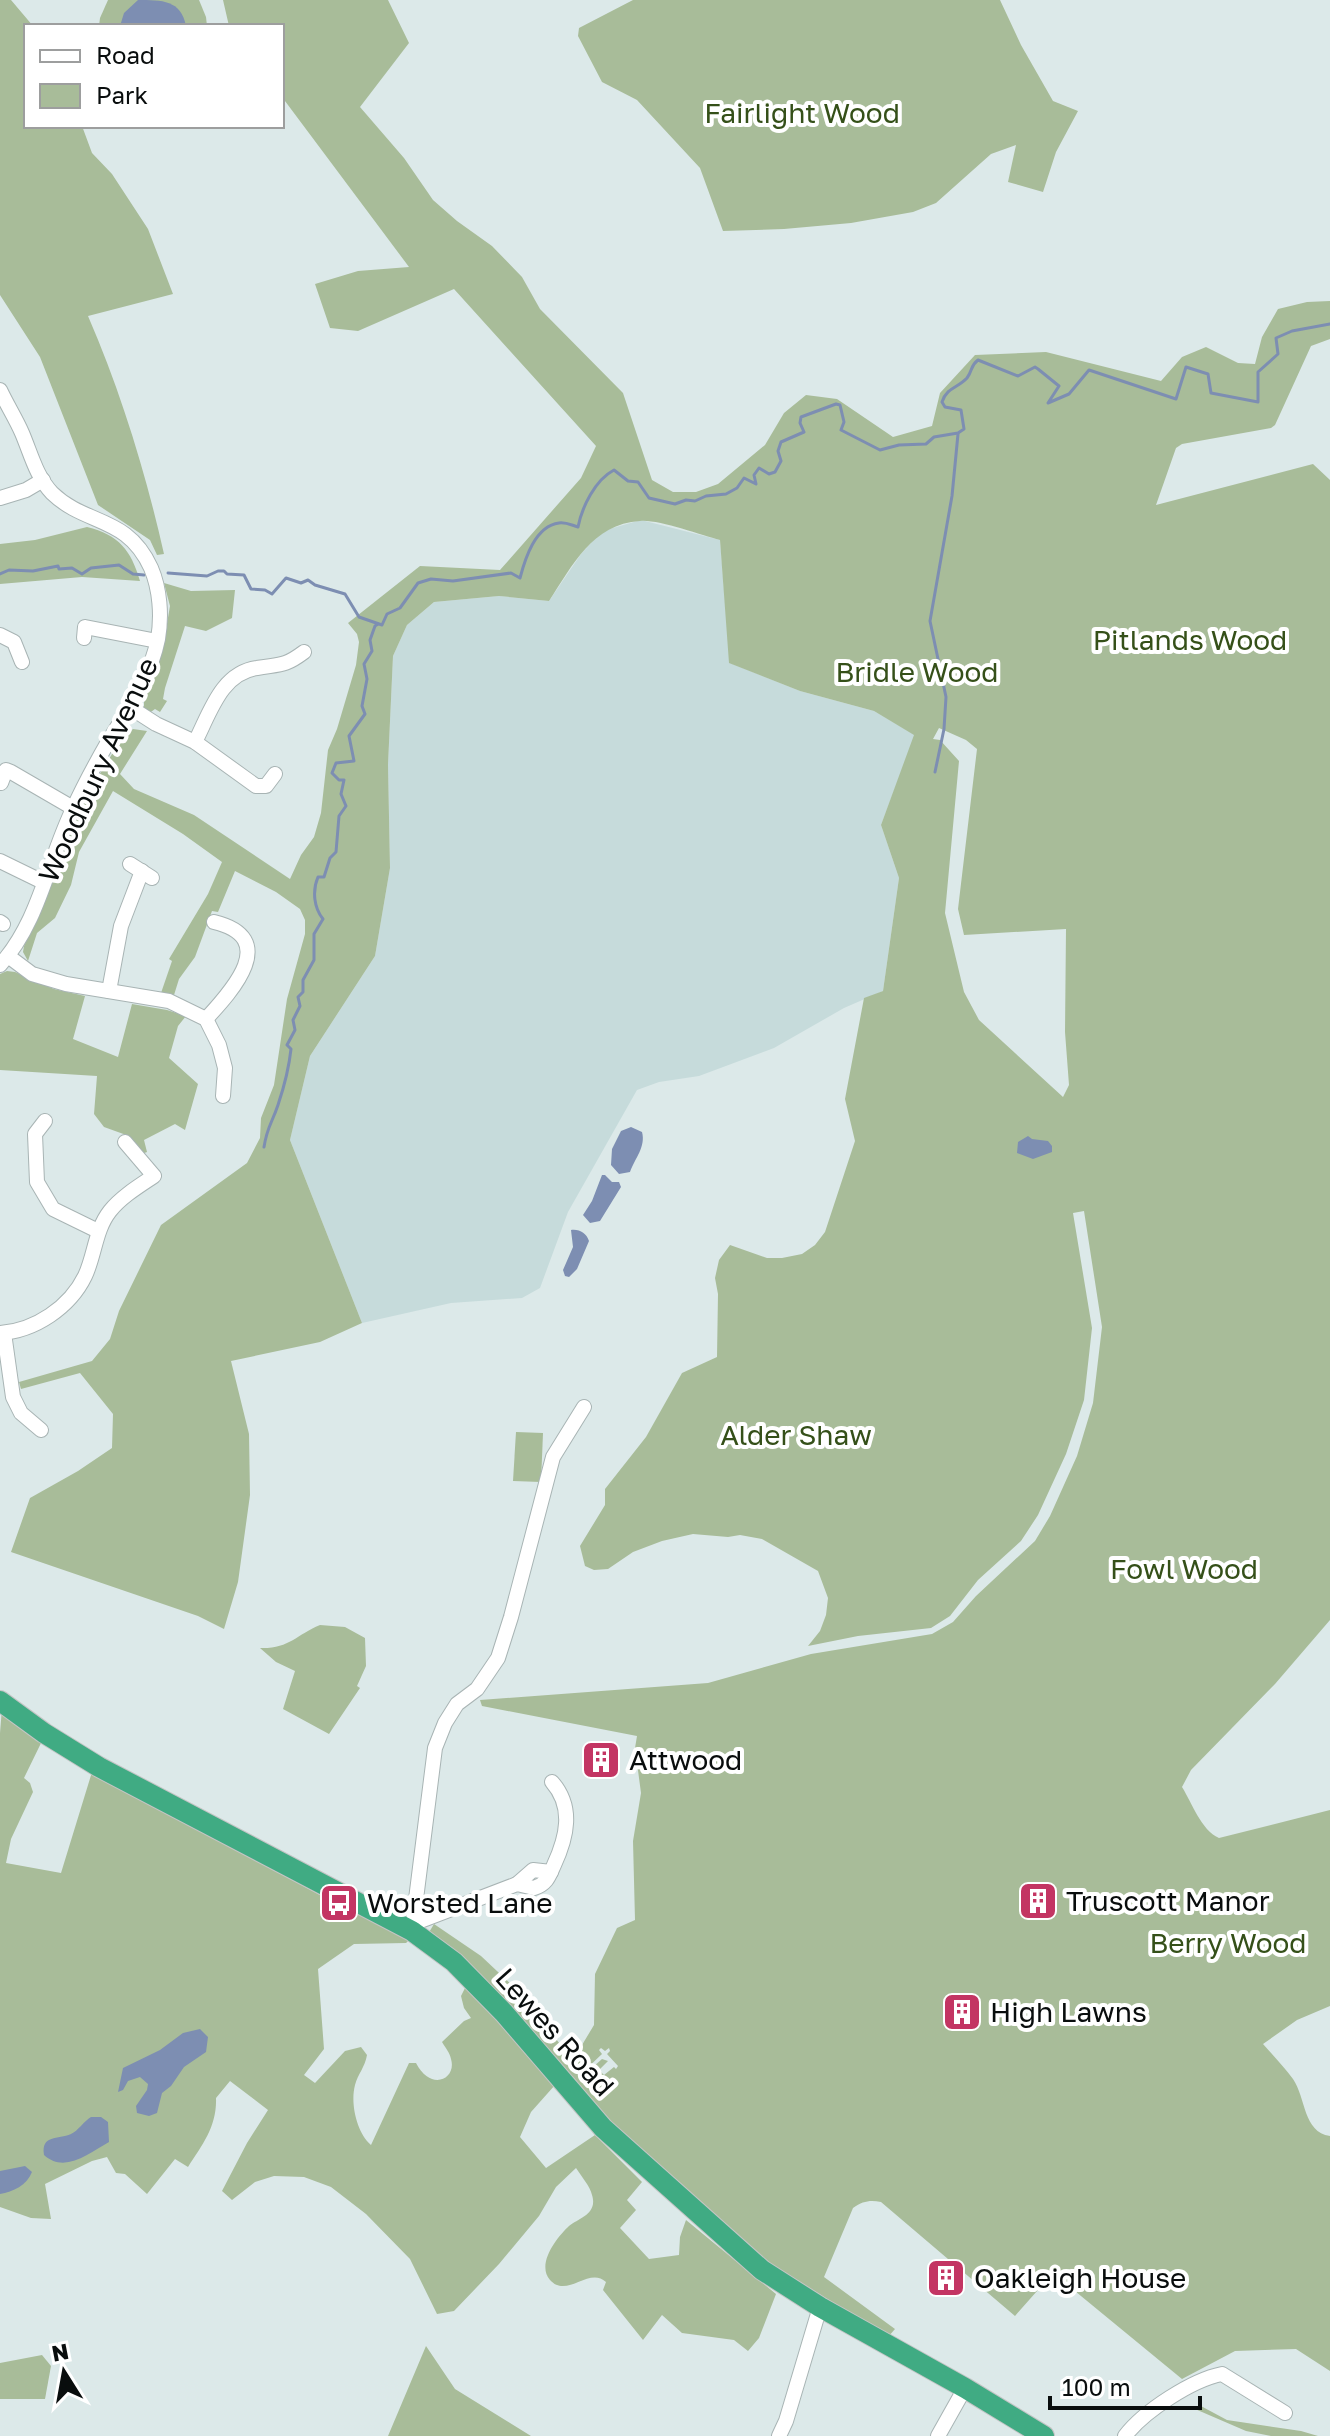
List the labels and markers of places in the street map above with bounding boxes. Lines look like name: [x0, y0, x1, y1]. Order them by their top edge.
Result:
building icon: Attwood: [580, 1739, 622, 1781]
place label: Attwood: [629, 1743, 742, 1776]
building icon: Truscott Manor: [1017, 1880, 1059, 1922]
bus stop icon: Worsted Lane: [318, 1882, 360, 1924]
place label: Truscott Manor: [1066, 1884, 1270, 1917]
place label: Worsted Lane: [367, 1886, 553, 1919]
building icon: High Lawns: [941, 1991, 983, 2033]
place label: High Lawns: [990, 1995, 1147, 2028]
building icon: Oakleigh House: [925, 2257, 967, 2299]
place label: Oakleigh House: [974, 2261, 1186, 2294]

